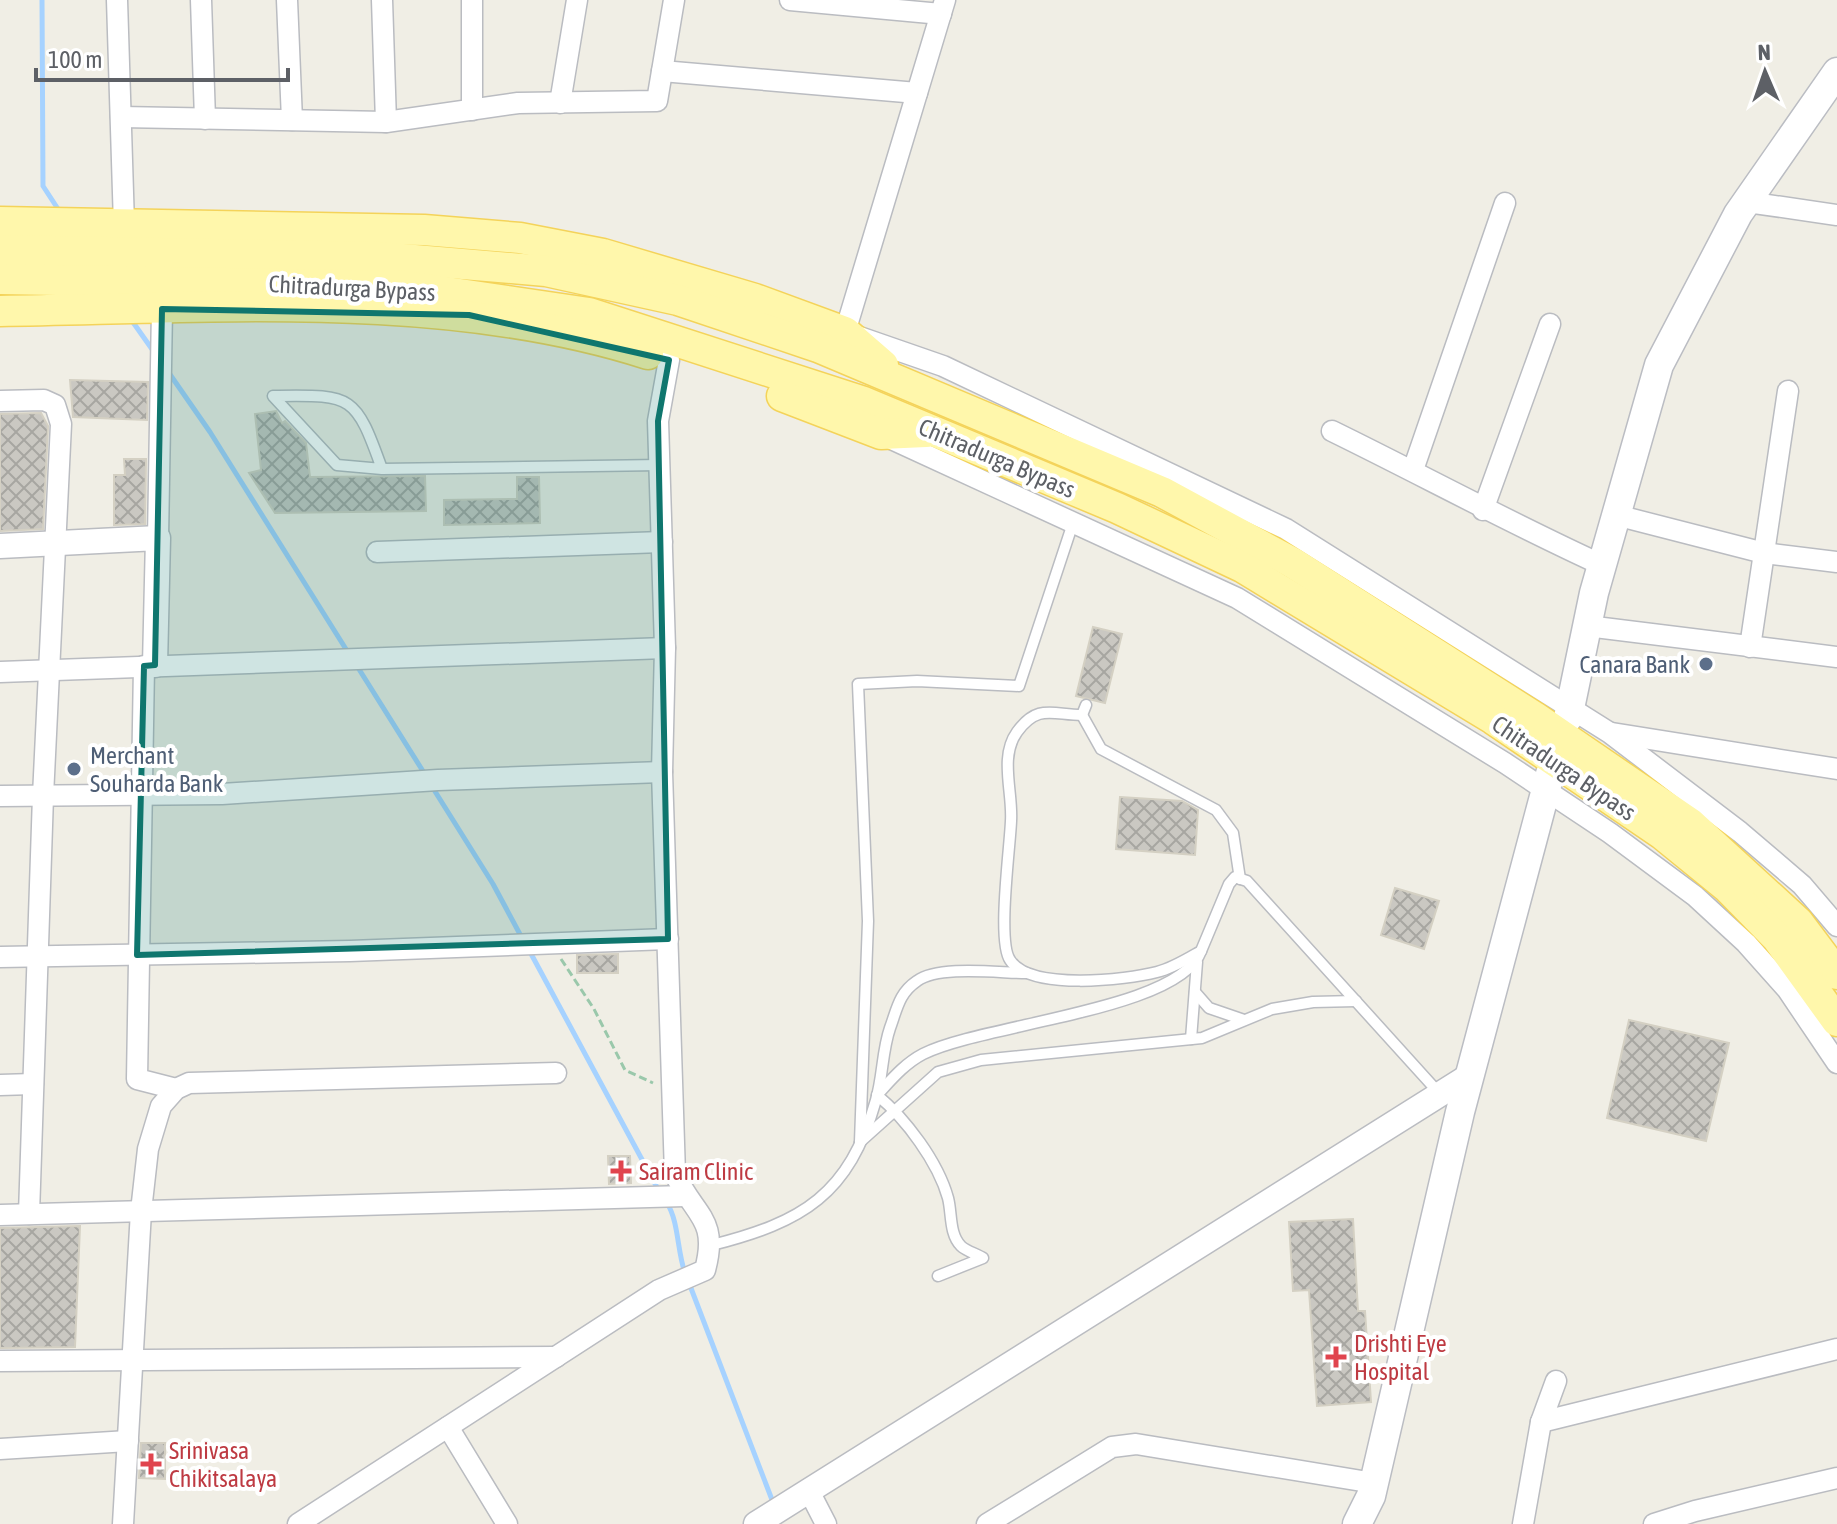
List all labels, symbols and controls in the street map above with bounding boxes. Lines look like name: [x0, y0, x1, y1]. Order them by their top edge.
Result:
scale bar: [36, 32, 288, 82]
north arrow: [1725, 32, 1805, 112]
text: N: [1757, 39, 1771, 65]
text: 100 m: [48, 46, 102, 73]
street label: Chitradurga Bypass: [268, 270, 436, 306]
street label: Chitradurga Bypass: [915, 413, 1079, 503]
place label: Canara Bank: [1579, 651, 1690, 678]
marker: Canara Bank: [1697, 655, 1715, 673]
street label: Chitradurga Bypass: [1487, 710, 1641, 826]
place label: Merchant Souharda Bank: [90, 742, 224, 797]
marker: Merchant Souharda Bank: [65, 760, 83, 778]
place label: Sairam Clinic: [639, 1158, 753, 1185]
marker: Sairam Clinic: [610, 1160, 632, 1182]
place label: Drishti Eye Hospital: [1354, 1330, 1447, 1385]
marker: Drishti Eye Hospital: [1325, 1346, 1347, 1368]
place label: Srinivasa Chikitsalaya: [169, 1437, 277, 1492]
marker: Srinivasa Chikitsalaya: [140, 1453, 162, 1475]

